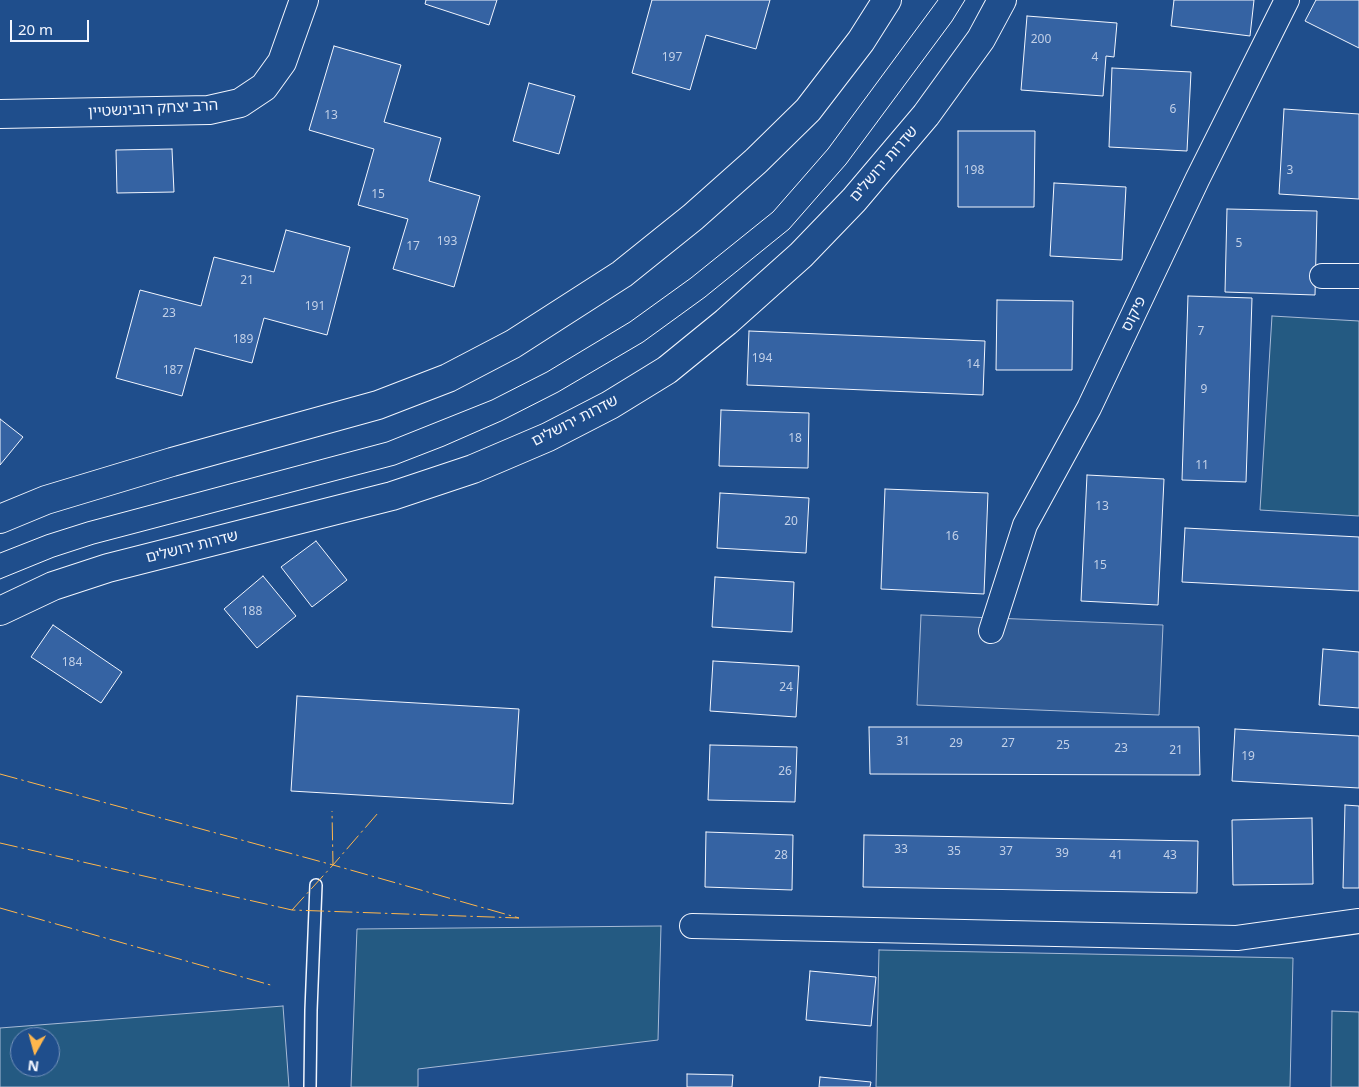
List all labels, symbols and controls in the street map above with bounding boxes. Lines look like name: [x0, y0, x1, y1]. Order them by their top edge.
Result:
scale bar: [12, 10, 91, 42]
text: 20 m: [18, 19, 53, 39]
house number: 200: [1031, 33, 1051, 47]
house number: 197: [662, 51, 682, 65]
house number: 4: [1092, 51, 1098, 65]
street label: הרב יצחק רובינשטיין: [87, 97, 219, 121]
house number: 6: [1170, 103, 1176, 117]
house number: 13: [324, 109, 338, 123]
street label: שדרות ירושלים: [846, 122, 922, 206]
house number: 198: [964, 164, 984, 178]
house number: 3: [1287, 164, 1293, 178]
house number: 15: [371, 188, 385, 202]
house number: 193: [437, 235, 457, 249]
house number: 5: [1236, 237, 1242, 251]
house number: 17: [406, 240, 420, 254]
house number: 21: [240, 274, 254, 288]
street label: פיקוס: [1118, 293, 1150, 335]
house number: 191: [305, 300, 325, 314]
house number: 23: [162, 307, 176, 321]
house number: 7: [1198, 325, 1204, 339]
house number: 189: [233, 333, 253, 347]
house number: 194: [752, 352, 772, 366]
house number: 14: [966, 358, 980, 372]
house number: 187: [163, 364, 183, 378]
house number: 9: [1201, 383, 1207, 397]
street label: שדרות ירושלים: [529, 392, 621, 450]
house number: 18: [788, 432, 802, 446]
house number: 11: [1195, 459, 1209, 473]
house number: 13: [1095, 500, 1109, 514]
house number: 20: [784, 515, 798, 529]
street label: שדרות ירושלים: [144, 527, 240, 567]
house number: 16: [945, 530, 959, 544]
house number: 15: [1093, 559, 1107, 573]
house number: 188: [242, 605, 262, 619]
house number: 184: [62, 656, 82, 670]
house number: 24: [779, 681, 793, 695]
house number: 31: [896, 735, 910, 749]
house number: 29: [949, 737, 963, 751]
house number: 27: [1001, 737, 1015, 751]
house number: 25: [1056, 739, 1070, 753]
house number: 23: [1114, 742, 1128, 756]
house number: 21: [1169, 744, 1183, 758]
house number: 19: [1241, 750, 1255, 764]
house number: 26: [778, 765, 792, 779]
house number: 33: [894, 843, 908, 857]
house number: 35: [947, 845, 961, 859]
house number: 37: [999, 845, 1013, 859]
house number: 39: [1055, 847, 1069, 861]
house number: 28: [774, 849, 788, 863]
house number: 41: [1109, 849, 1123, 863]
house number: 43: [1163, 849, 1177, 863]
north arrow: [10, 1027, 60, 1077]
text: N: [26, 1056, 40, 1077]

